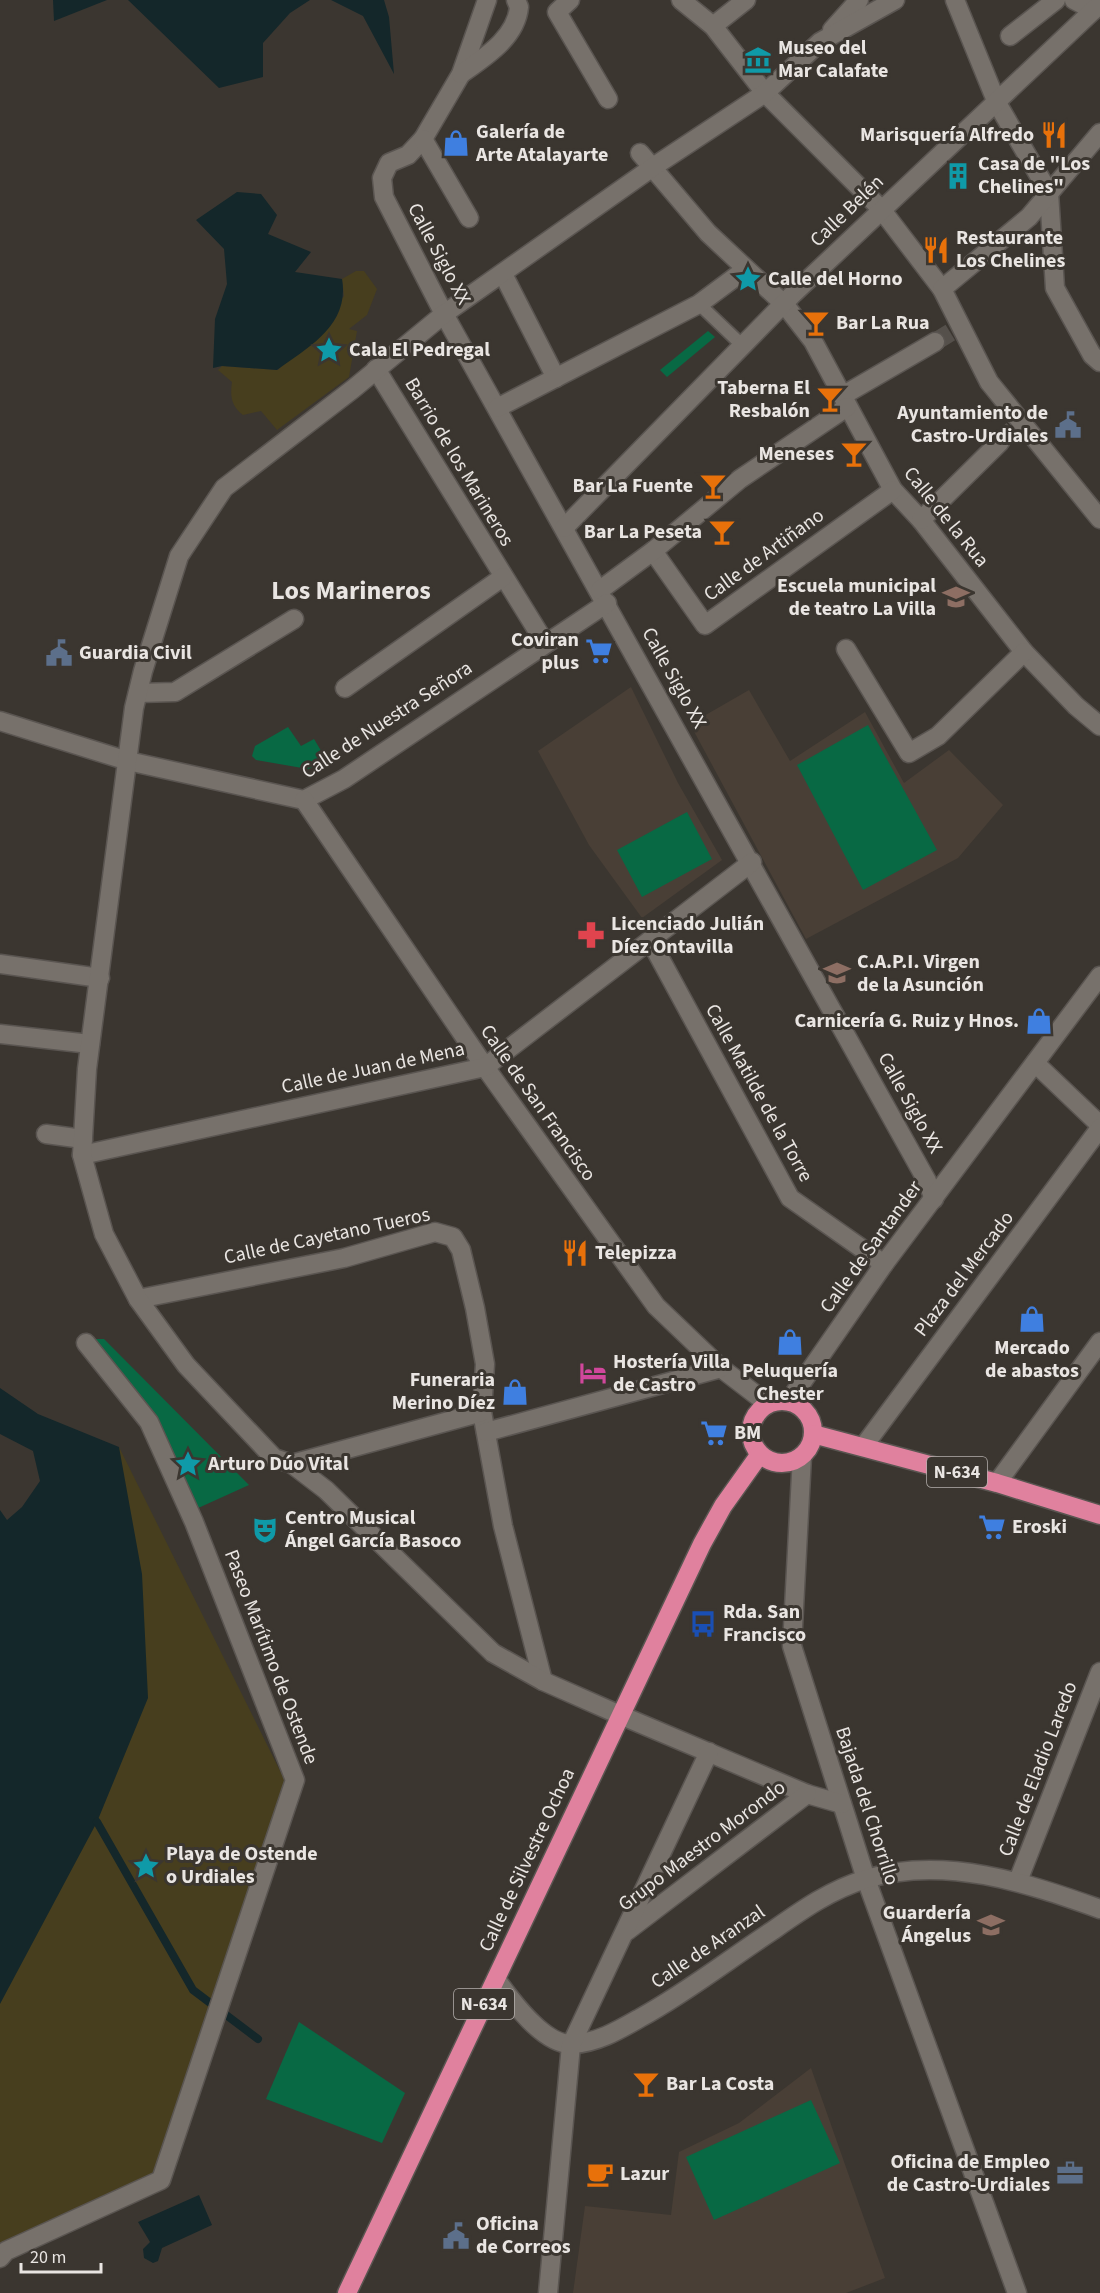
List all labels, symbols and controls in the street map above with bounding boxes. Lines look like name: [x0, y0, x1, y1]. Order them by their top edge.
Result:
place label: Museo del Mar Calafate: [778, 34, 888, 85]
museum icon: Museo del Mar Calafate: [743, 45, 773, 75]
place label: Galería de Arte Atalayarte: [475, 118, 608, 169]
restaurant icon: Marisquería Alfredo: [1039, 120, 1069, 150]
place label: Marisquería Alfredo: [860, 121, 1034, 149]
shop icon: Galería de Arte Atalayarte: [441, 128, 471, 158]
place label: Casa de "Los Chelines": [978, 150, 1090, 201]
building icon: Casa de "Los Chelines": [943, 161, 973, 191]
street label: Calle Belén: [804, 169, 890, 253]
street label: Calle Siglo XX: [400, 198, 478, 310]
place label: Restaurante Los Chelines: [956, 224, 1065, 275]
restaurant icon: Restaurante Los Chelines: [921, 235, 951, 265]
place icon: Calle del Horno: [733, 264, 763, 294]
place label: Calle del Horno: [768, 265, 903, 293]
bar icon: Bar La Rua: [801, 308, 831, 338]
place label: Bar La Rua: [836, 309, 930, 337]
place icon: Cala El Pedregal: [314, 335, 344, 365]
place label: Cala El Pedregal: [349, 336, 490, 364]
street label: Barrio de los Marineros: [398, 372, 520, 552]
place label: Taberna El Resbalón: [717, 374, 810, 425]
bar icon: Taberna El Resbalón: [815, 384, 845, 414]
place label: Ayuntamiento de Castro-Urdiales: [896, 399, 1048, 450]
public building icon: Ayuntamiento de Castro-Urdiales: [1053, 410, 1083, 440]
bar icon: Meneses: [839, 439, 869, 469]
place label: Meneses: [759, 440, 834, 468]
street label: Calle de la Rua: [897, 461, 995, 573]
bar icon: Bar La Fuente: [698, 471, 728, 501]
place label: Bar La Fuente: [573, 472, 693, 500]
street label: Calle de Artiñano: [698, 502, 830, 608]
bar icon: Bar La Peseta: [707, 517, 737, 547]
place label: Bar La Peseta: [584, 518, 702, 546]
district label: Los Marineros: [271, 572, 431, 609]
place label: Escuela municipal de teatro La Villa: [777, 572, 936, 623]
school or university icon: Escuela municipal de teatro La Villa: [941, 582, 971, 612]
street label: Calle Siglo XX: [635, 622, 713, 734]
place label: Coviran plus: [511, 626, 579, 677]
supermarket icon: Coviran plus: [584, 636, 614, 666]
public building icon: Guardia Civil: [44, 638, 74, 668]
place label: Guardia Civil: [79, 639, 192, 667]
street label: Calle de Nuestra Señora: [296, 654, 478, 786]
place label: Licenciado Julián Díez Ontavilla: [611, 910, 764, 961]
pharmacy icon: Licenciado Julián Díez Ontavilla: [576, 920, 606, 950]
place label: C.A.P.I. Virgen de la Asunción: [857, 948, 984, 999]
school or university icon: C.A.P.I. Virgen de la Asunción: [822, 958, 852, 988]
street label: Calle Matilde de la Torre: [698, 999, 820, 1187]
shop icon: Carnicería G. Ruiz y Hnos.: [1024, 1006, 1054, 1036]
place label: Carnicería G. Ruiz y Hnos.: [794, 1007, 1019, 1035]
street label: Calle de San Francisco: [473, 1019, 603, 1187]
street label: Calle de Juan de Mena: [279, 1035, 467, 1101]
street label: Calle Siglo XX: [871, 1047, 949, 1159]
street label: Calle de Santander: [813, 1175, 929, 1319]
street label: Calle de Cayetano Tueros: [221, 1200, 433, 1272]
street label: Plaza del Mercado: [907, 1205, 1021, 1343]
restaurant icon: Telepizza: [560, 1238, 590, 1268]
place label: Telepizza: [595, 1239, 677, 1267]
shop icon: Mercado de abastos: [1017, 1304, 1047, 1334]
shop icon: Peluquería Chester: [775, 1327, 805, 1357]
place label: Mercado de abastos: [985, 1334, 1079, 1385]
place label: Hostería Villa de Castro: [613, 1348, 730, 1399]
place label: Peluquería Chester: [742, 1357, 838, 1408]
hotel icon: Hostería Villa de Castro: [578, 1358, 608, 1388]
place label: Funeraria Merino Díez: [392, 1366, 495, 1417]
shop icon: Funeraria Merino Díez: [500, 1377, 530, 1407]
supermarket icon: BM: [699, 1418, 729, 1448]
place label: BM: [734, 1419, 761, 1447]
place icon: Arturo Dúo Vital: [173, 1449, 203, 1479]
place label: Arturo Dúo Vital: [207, 1450, 349, 1478]
road number: N-634: [927, 1457, 987, 1487]
place label: Centro Musical Ángel García Basoco: [284, 1504, 461, 1555]
supermarket icon: Eroski: [977, 1512, 1007, 1542]
place label: Eroski: [1012, 1513, 1067, 1541]
theatre icon: Centro Musical Ángel García Basoco: [250, 1515, 280, 1545]
street label: Paseo Marítimo de Ostende: [217, 1546, 325, 1768]
place label: Rda. San Francisco: [723, 1598, 806, 1649]
bus stop icon: Rda. San Francisco: [688, 1609, 718, 1639]
street label: Calle de Eladio Laredo: [992, 1677, 1084, 1861]
street label: Bajada del Chorrillo: [828, 1723, 906, 1889]
street label: Calle de Silvestre Ochoa: [472, 1764, 582, 1956]
street label: Grupo Maestro Morondo: [613, 1774, 791, 1918]
place label: Playa de Ostende o Urdiales: [166, 1840, 318, 1891]
place icon: Playa de Ostende o Urdiales: [131, 1851, 161, 1881]
street label: Calle de Aranzal: [645, 1898, 771, 1996]
place label: Guardería Ángelus: [883, 1899, 971, 1950]
school or university icon: Guardería Ángelus: [976, 1910, 1006, 1940]
road number: N-634: [454, 1989, 514, 2019]
bar icon: Bar La Costa: [631, 2069, 661, 2099]
place label: Bar La Costa: [666, 2070, 774, 2098]
place label: Oficina de Empleo de Castro-Urdiales: [887, 2148, 1050, 2199]
office icon: Oficina de Empleo de Castro-Urdiales: [1055, 2158, 1085, 2188]
cafe icon: Lazur: [585, 2159, 615, 2189]
place label: Lazur: [620, 2160, 669, 2188]
place label: Oficina de Correos: [476, 2210, 571, 2261]
public building icon: Oficina de Correos: [441, 2221, 471, 2251]
scale bar: [21, 2236, 100, 2274]
text: 20 m: [30, 2245, 66, 2270]

